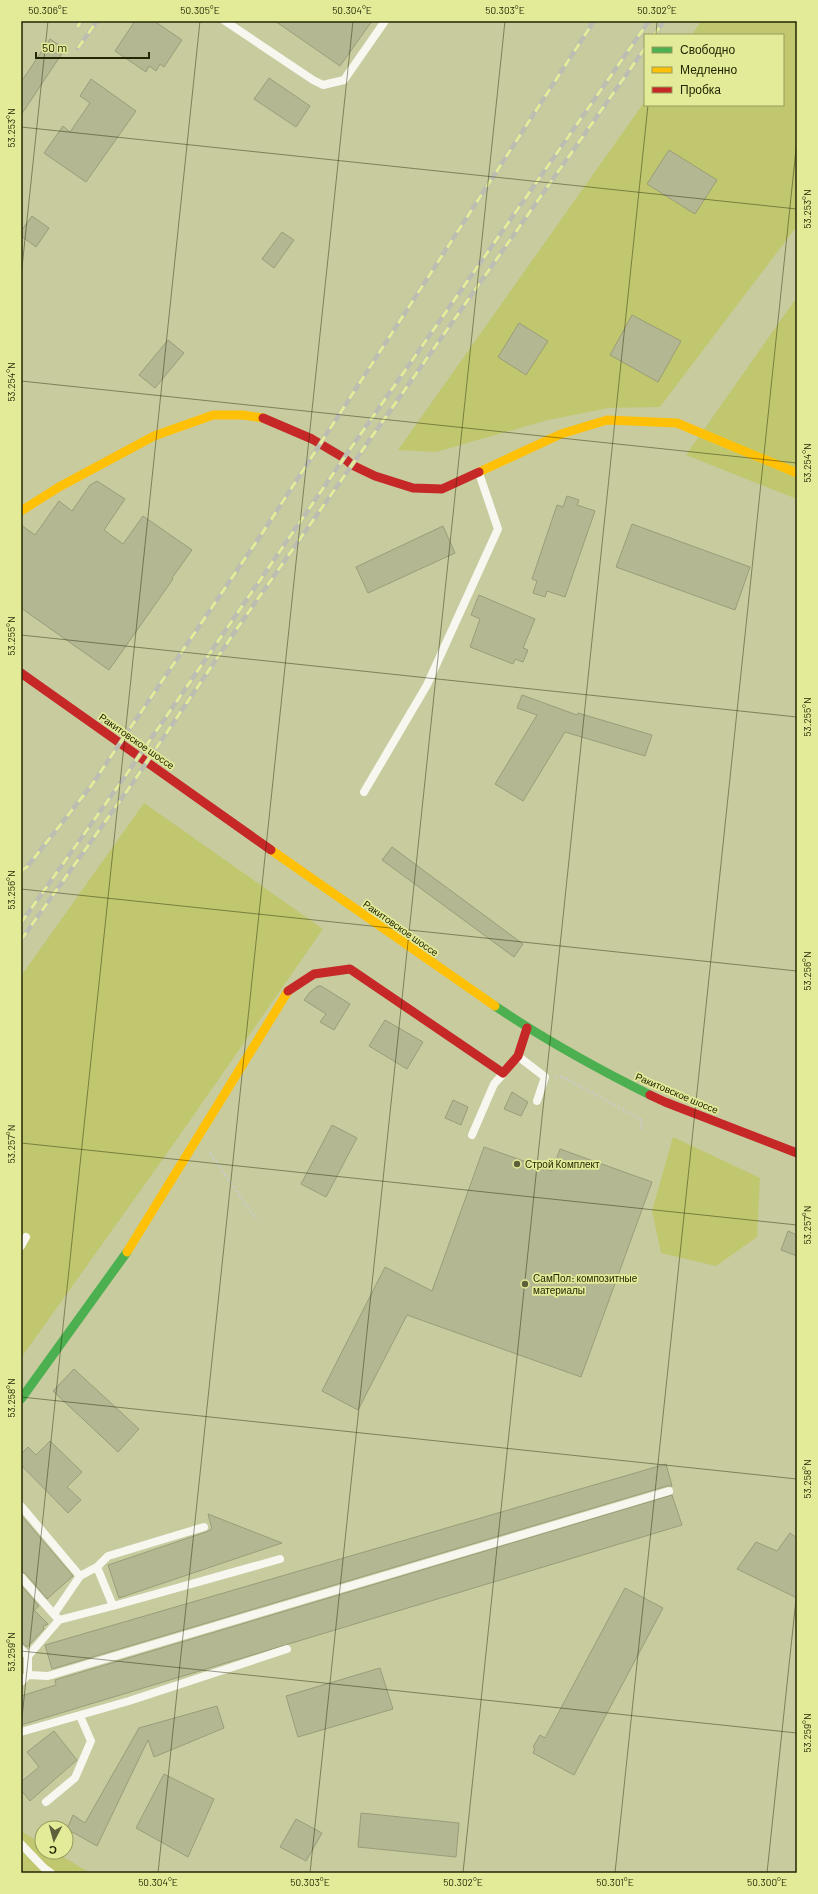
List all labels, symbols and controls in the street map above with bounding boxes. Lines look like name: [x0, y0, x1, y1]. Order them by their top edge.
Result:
text: 50.306°E: [28, 4, 68, 16]
text: 50.305°E: [180, 4, 220, 16]
text: 50.304°E: [332, 4, 372, 16]
text: 50.303°E: [485, 4, 525, 16]
text: 50.302°E: [637, 4, 677, 16]
scale bar: [36, 34, 149, 60]
legend: [644, 34, 784, 106]
text: 50 m: [42, 40, 67, 54]
text: Свободно: [680, 42, 735, 57]
text: Медленно: [680, 62, 737, 77]
text: Пробка: [680, 82, 721, 97]
text: 53.253°N: [5, 108, 17, 148]
text: 53.253°N: [801, 189, 813, 229]
text: 53.254°N: [5, 362, 17, 402]
text: 53.254°N: [801, 443, 813, 483]
text: 53.255°N: [5, 616, 17, 656]
text: 53.255°N: [801, 697, 813, 737]
street label: Ракитовское шоссе: [97, 711, 177, 772]
text: 53.256°N: [5, 870, 17, 910]
street label: Ракитовское шоссе: [361, 898, 441, 959]
text: 53.256°N: [801, 951, 813, 991]
street label: Ракитовское шоссе: [634, 1070, 721, 1116]
text: 53.257°N: [5, 1125, 17, 1163]
place label: Строй Комплект: [525, 1158, 600, 1170]
marker: Строй Комплект: [512, 1159, 522, 1169]
text: 53.257°N: [801, 1206, 813, 1244]
place label: СамПол: композитные материалы: [533, 1272, 638, 1296]
marker: СамПол: композитные материалы: [520, 1279, 530, 1289]
text: 53.258°N: [5, 1378, 17, 1418]
text: 53.258°N: [801, 1459, 813, 1499]
text: 53.259°N: [5, 1632, 17, 1672]
text: 53.259°N: [801, 1713, 813, 1753]
north arrow: [34, 1820, 74, 1860]
text: С: [48, 1844, 58, 1857]
text: 50.304°E: [138, 1876, 178, 1888]
text: 50.303°E: [290, 1876, 330, 1888]
text: 50.302°E: [443, 1876, 483, 1888]
text: 50.301°E: [596, 1876, 634, 1888]
text: 50.300°E: [747, 1876, 787, 1888]

